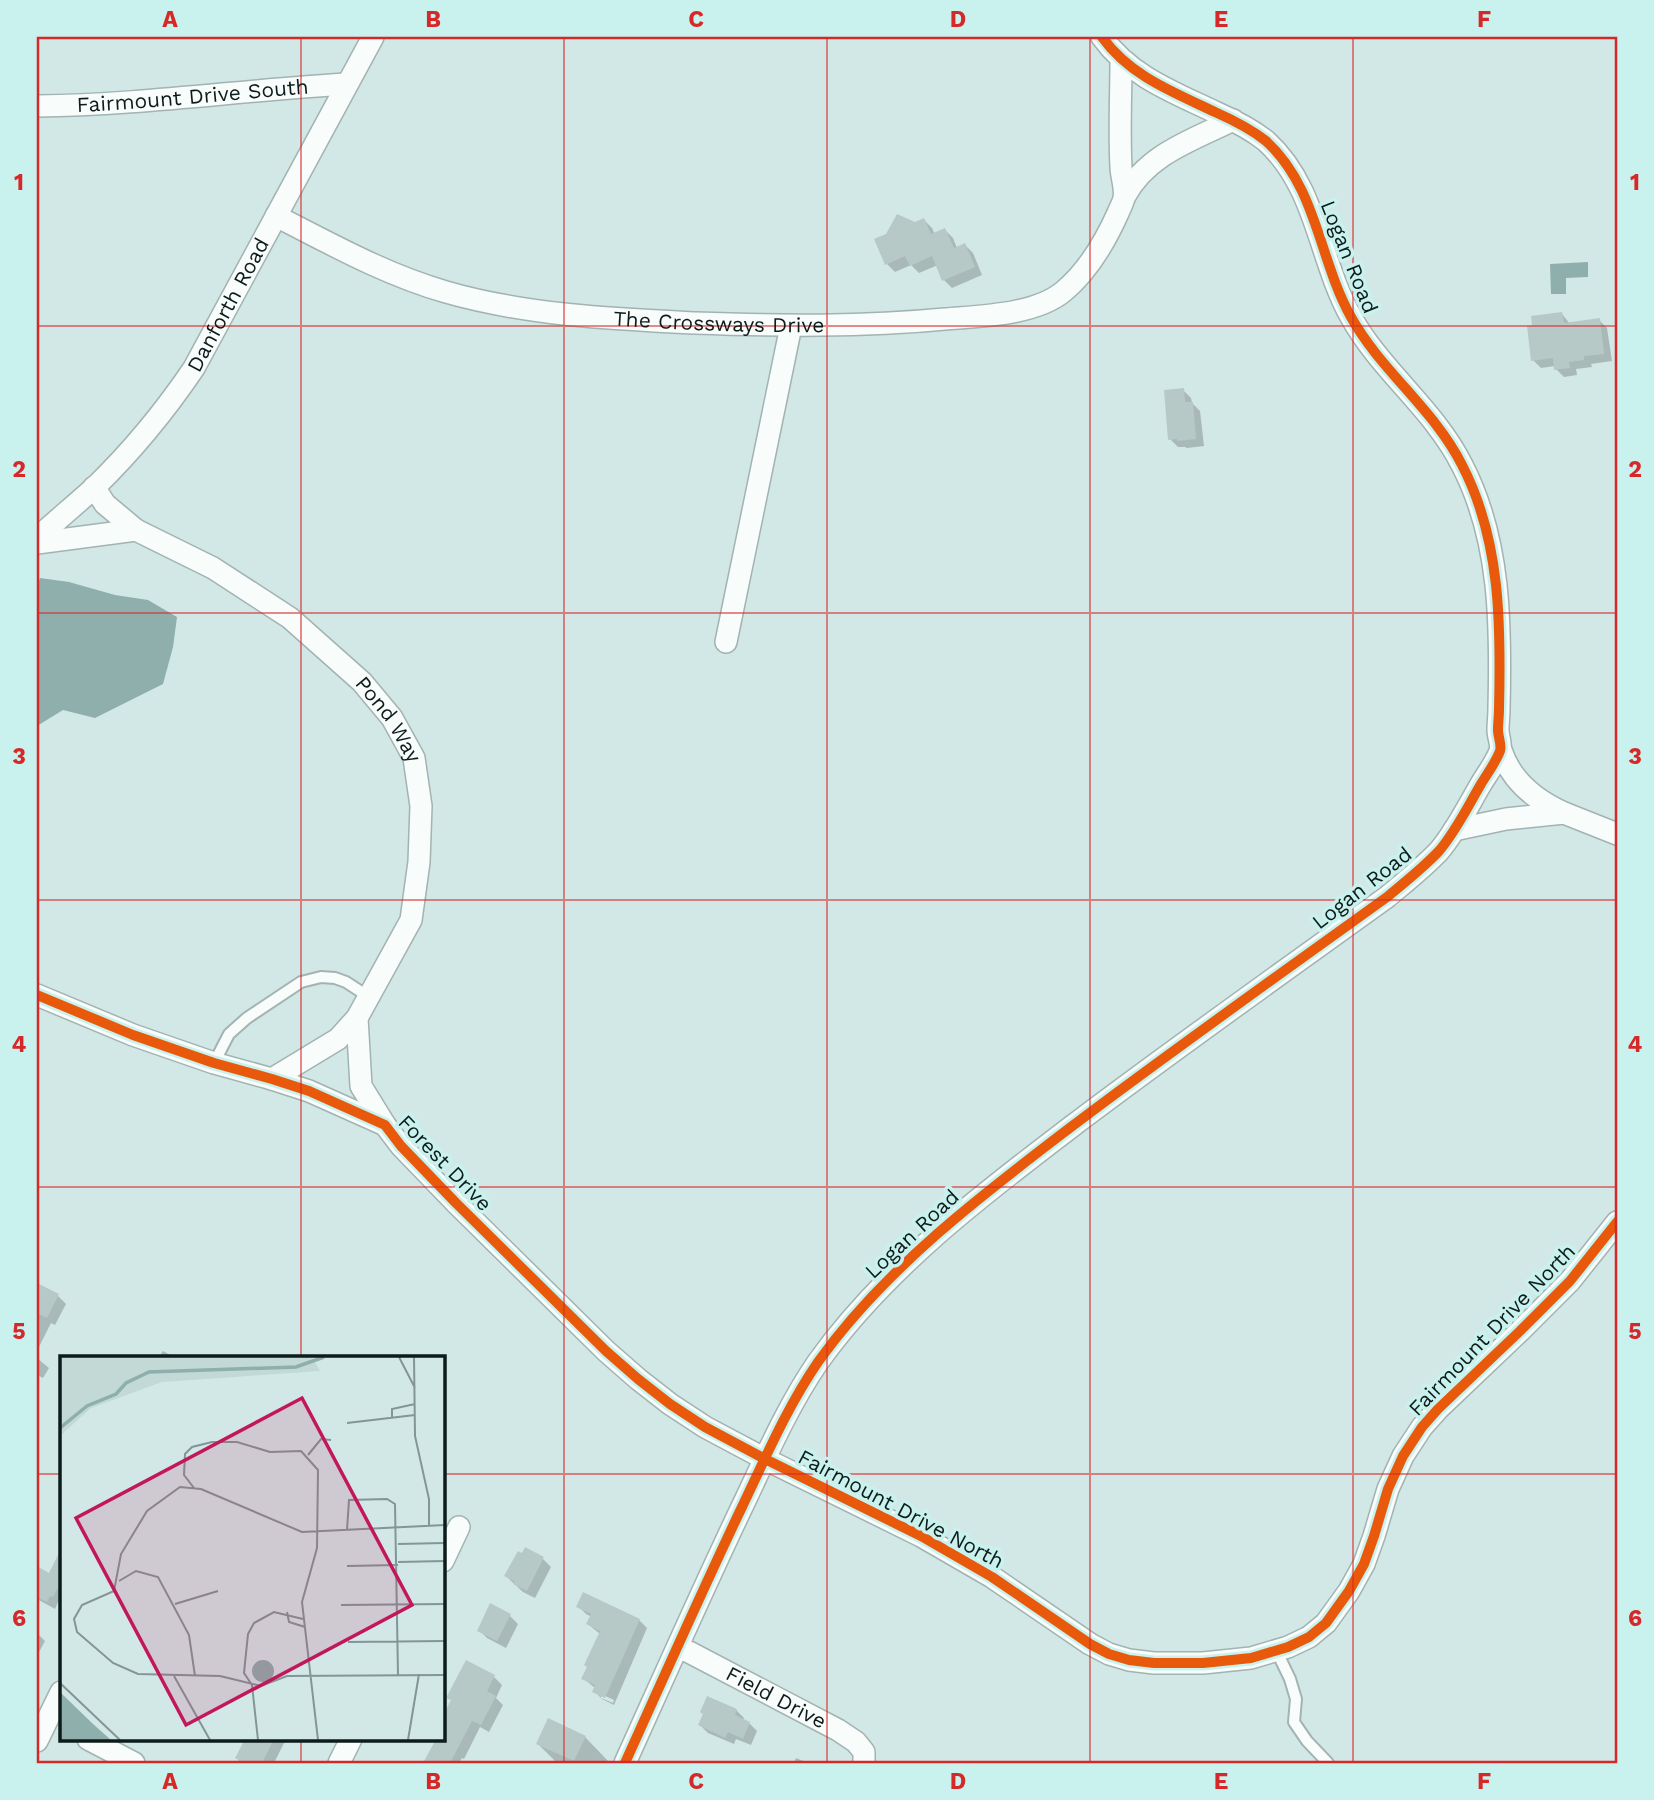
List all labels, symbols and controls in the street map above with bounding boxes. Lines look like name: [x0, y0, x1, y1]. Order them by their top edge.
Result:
text: A: [162, 6, 178, 33]
text: B: [425, 6, 441, 33]
text: C: [688, 6, 704, 33]
text: D: [950, 6, 966, 33]
text: E: [1214, 6, 1228, 33]
text: F: [1477, 6, 1491, 33]
street label: Fairmount Drive South: [76, 74, 309, 117]
text: 1: [14, 169, 24, 196]
text: 1: [1630, 169, 1640, 196]
street label: Logan Road: [1316, 197, 1383, 317]
street label: Danforth Road: [181, 233, 274, 376]
street label: The Crossways Drive: [613, 305, 825, 337]
text: 2: [12, 456, 26, 483]
text: 2: [1628, 456, 1642, 483]
street label: Pond Way: [350, 671, 427, 767]
text: 3: [12, 743, 26, 770]
text: 3: [1628, 743, 1642, 770]
street label: Logan Road: [1307, 841, 1416, 934]
text: 4: [12, 1031, 27, 1058]
text: 4: [1628, 1031, 1643, 1058]
street label: Forest Drive: [393, 1109, 497, 1216]
street label: Logan Road: [859, 1184, 964, 1283]
street label: Fairmount Drive North: [1403, 1239, 1580, 1421]
text: 5: [12, 1318, 26, 1345]
text: 5: [1628, 1318, 1642, 1345]
inset map: [60, 1356, 444, 1741]
street label: Fairmount Drive North: [794, 1444, 1008, 1573]
text: 6: [12, 1605, 26, 1632]
text: 6: [1628, 1605, 1642, 1632]
street label: Field Drive: [722, 1661, 831, 1734]
text: A: [162, 1768, 178, 1795]
text: B: [425, 1768, 441, 1795]
text: C: [688, 1768, 704, 1795]
text: D: [950, 1768, 966, 1795]
text: E: [1214, 1768, 1228, 1795]
text: F: [1477, 1768, 1491, 1795]

